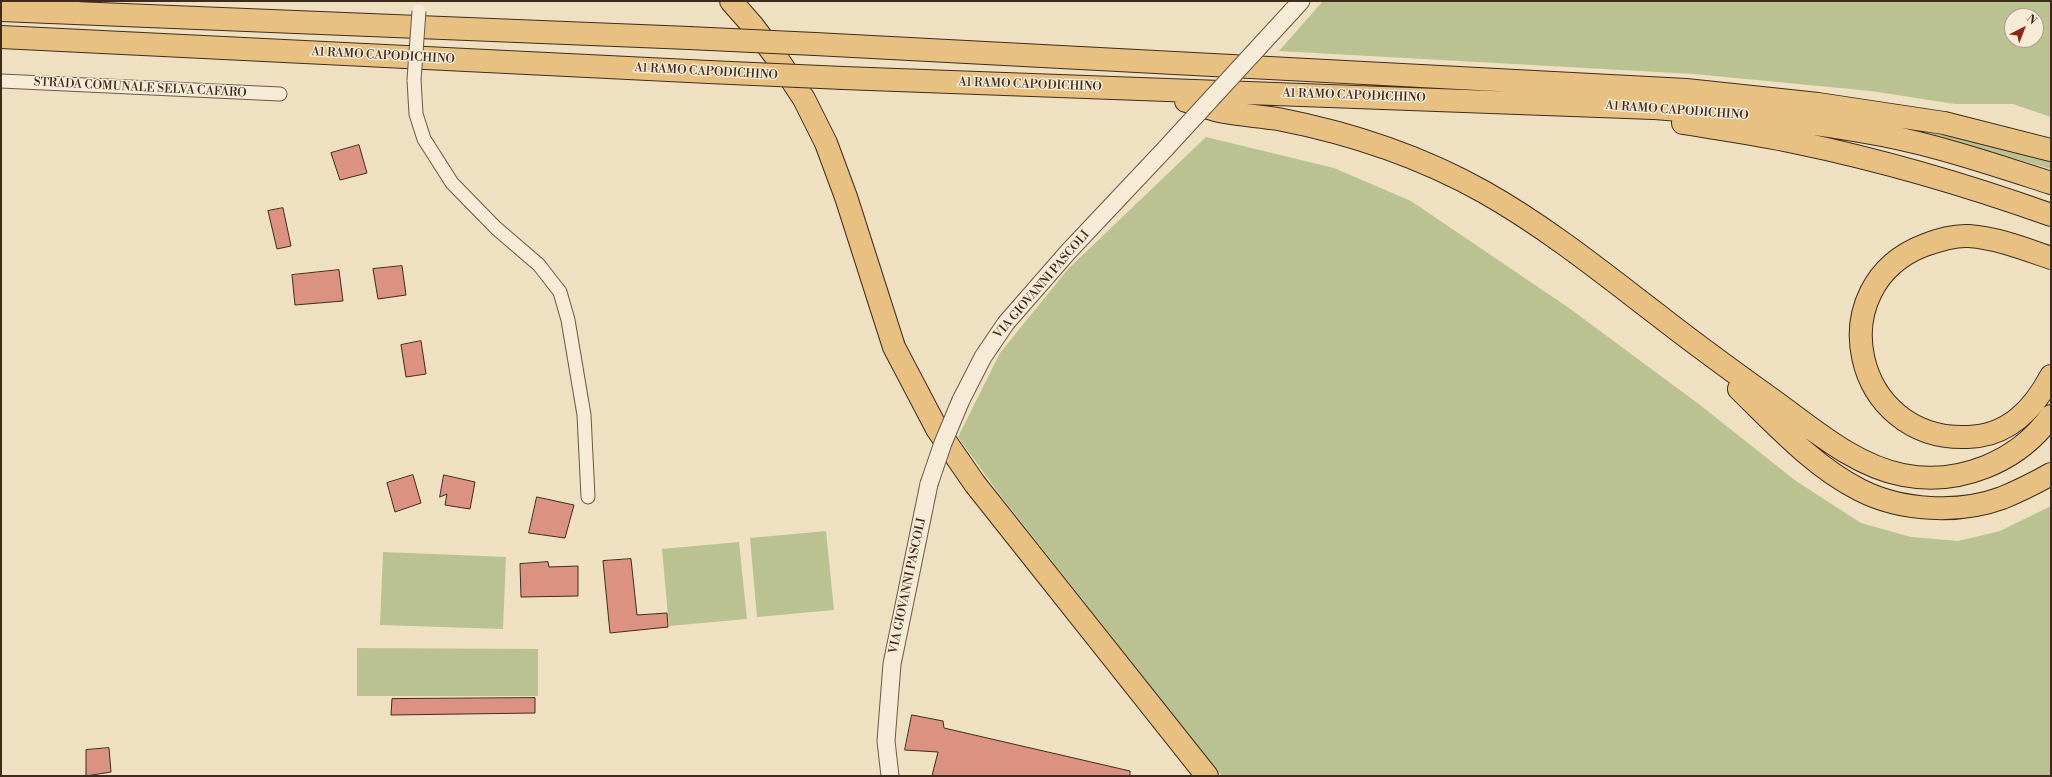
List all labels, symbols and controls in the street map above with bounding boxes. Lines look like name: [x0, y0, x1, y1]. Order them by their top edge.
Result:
north arrow: [2004, 8, 2044, 48]
text: N: [2023, 12, 2039, 28]
street label: A1 RAMO CAPODICHINO: [311, 45, 455, 67]
street label: A1 RAMO CAPODICHINO: [634, 61, 778, 83]
street label: STRADA COMUNALE SELVA CAFARO: [33, 75, 247, 101]
street label: A1 RAMO CAPODICHINO: [958, 75, 1102, 95]
street label: A1 RAMO CAPODICHINO: [1282, 86, 1426, 106]
street label: A1 RAMO CAPODICHINO: [1605, 99, 1749, 123]
street label: VIA GIOVANNI PASCOLI: [991, 228, 1093, 342]
street label: VIA GIOVANNI PASCOLI: [887, 517, 929, 655]

